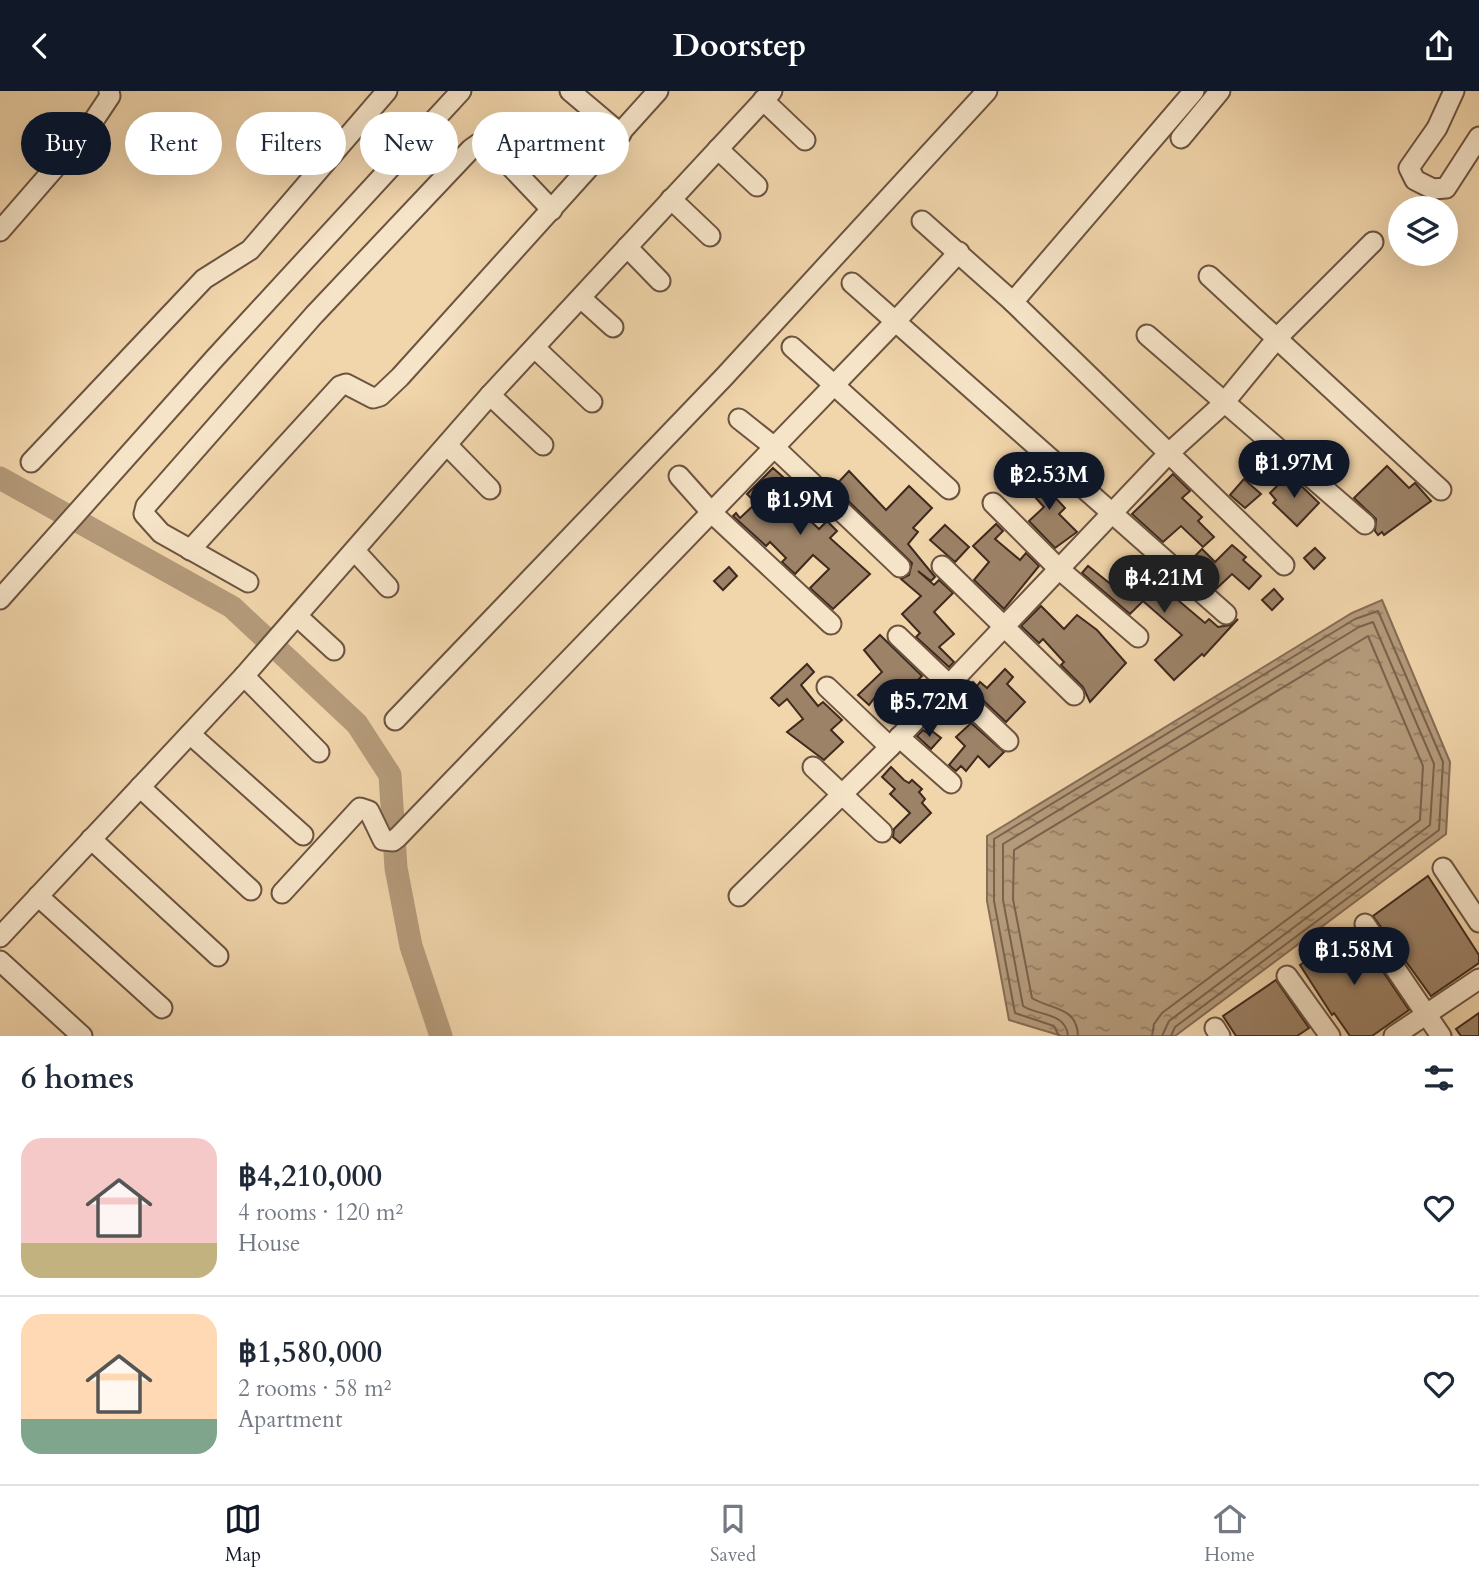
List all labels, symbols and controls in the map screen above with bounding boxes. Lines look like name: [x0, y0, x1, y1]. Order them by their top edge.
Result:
text: Doorstep: [673, 24, 806, 68]
icon: back: [21, 27, 59, 65]
icon: share: [1420, 27, 1458, 65]
chip: Buy: [21, 112, 111, 175]
chip: Rent: [125, 112, 222, 175]
chip: Filters: [236, 112, 346, 175]
chip: New: [360, 112, 458, 175]
chip: Apartment: [472, 112, 629, 175]
map controls: [1388, 196, 1458, 266]
button: layers: [1388, 196, 1458, 266]
pin: ฿1.97M: [1237, 441, 1351, 500]
text: ฿1.97M: [1255, 447, 1333, 478]
pin: ฿2.53M: [992, 453, 1106, 512]
text: ฿2.53M: [1010, 459, 1088, 490]
pin: ฿1.9M: [751, 477, 849, 537]
text: ฿1.9M: [766, 484, 834, 515]
pin: ฿4.21M: [1107, 555, 1221, 615]
text: ฿4.21M: [1125, 562, 1203, 593]
pin: ฿5.72M: [872, 679, 986, 739]
text: ฿5.72M: [890, 686, 968, 717]
pin: ฿1.58M: [1297, 927, 1411, 987]
text: ฿1.58M: [1315, 934, 1393, 965]
text: 6 homes: [21, 1058, 134, 1099]
icon: filters: [1420, 1059, 1458, 1097]
text: ฿4,210,000: [238, 1156, 382, 1197]
icon: home: [77, 1166, 161, 1250]
icon: heart: [1420, 1189, 1458, 1227]
text: 4 rooms · 120 m²: [238, 1197, 403, 1228]
text: House: [238, 1228, 300, 1259]
text: ฿1,580,000: [238, 1332, 382, 1373]
icon: home: [77, 1342, 161, 1426]
icon: heart: [1420, 1365, 1458, 1403]
text: 2 rooms · 58 m²: [238, 1373, 391, 1404]
text: Apartment: [238, 1404, 342, 1435]
tab: Map: [224, 1500, 262, 1568]
tab: Saved: [710, 1500, 756, 1568]
tab: Home: [1204, 1500, 1255, 1568]

